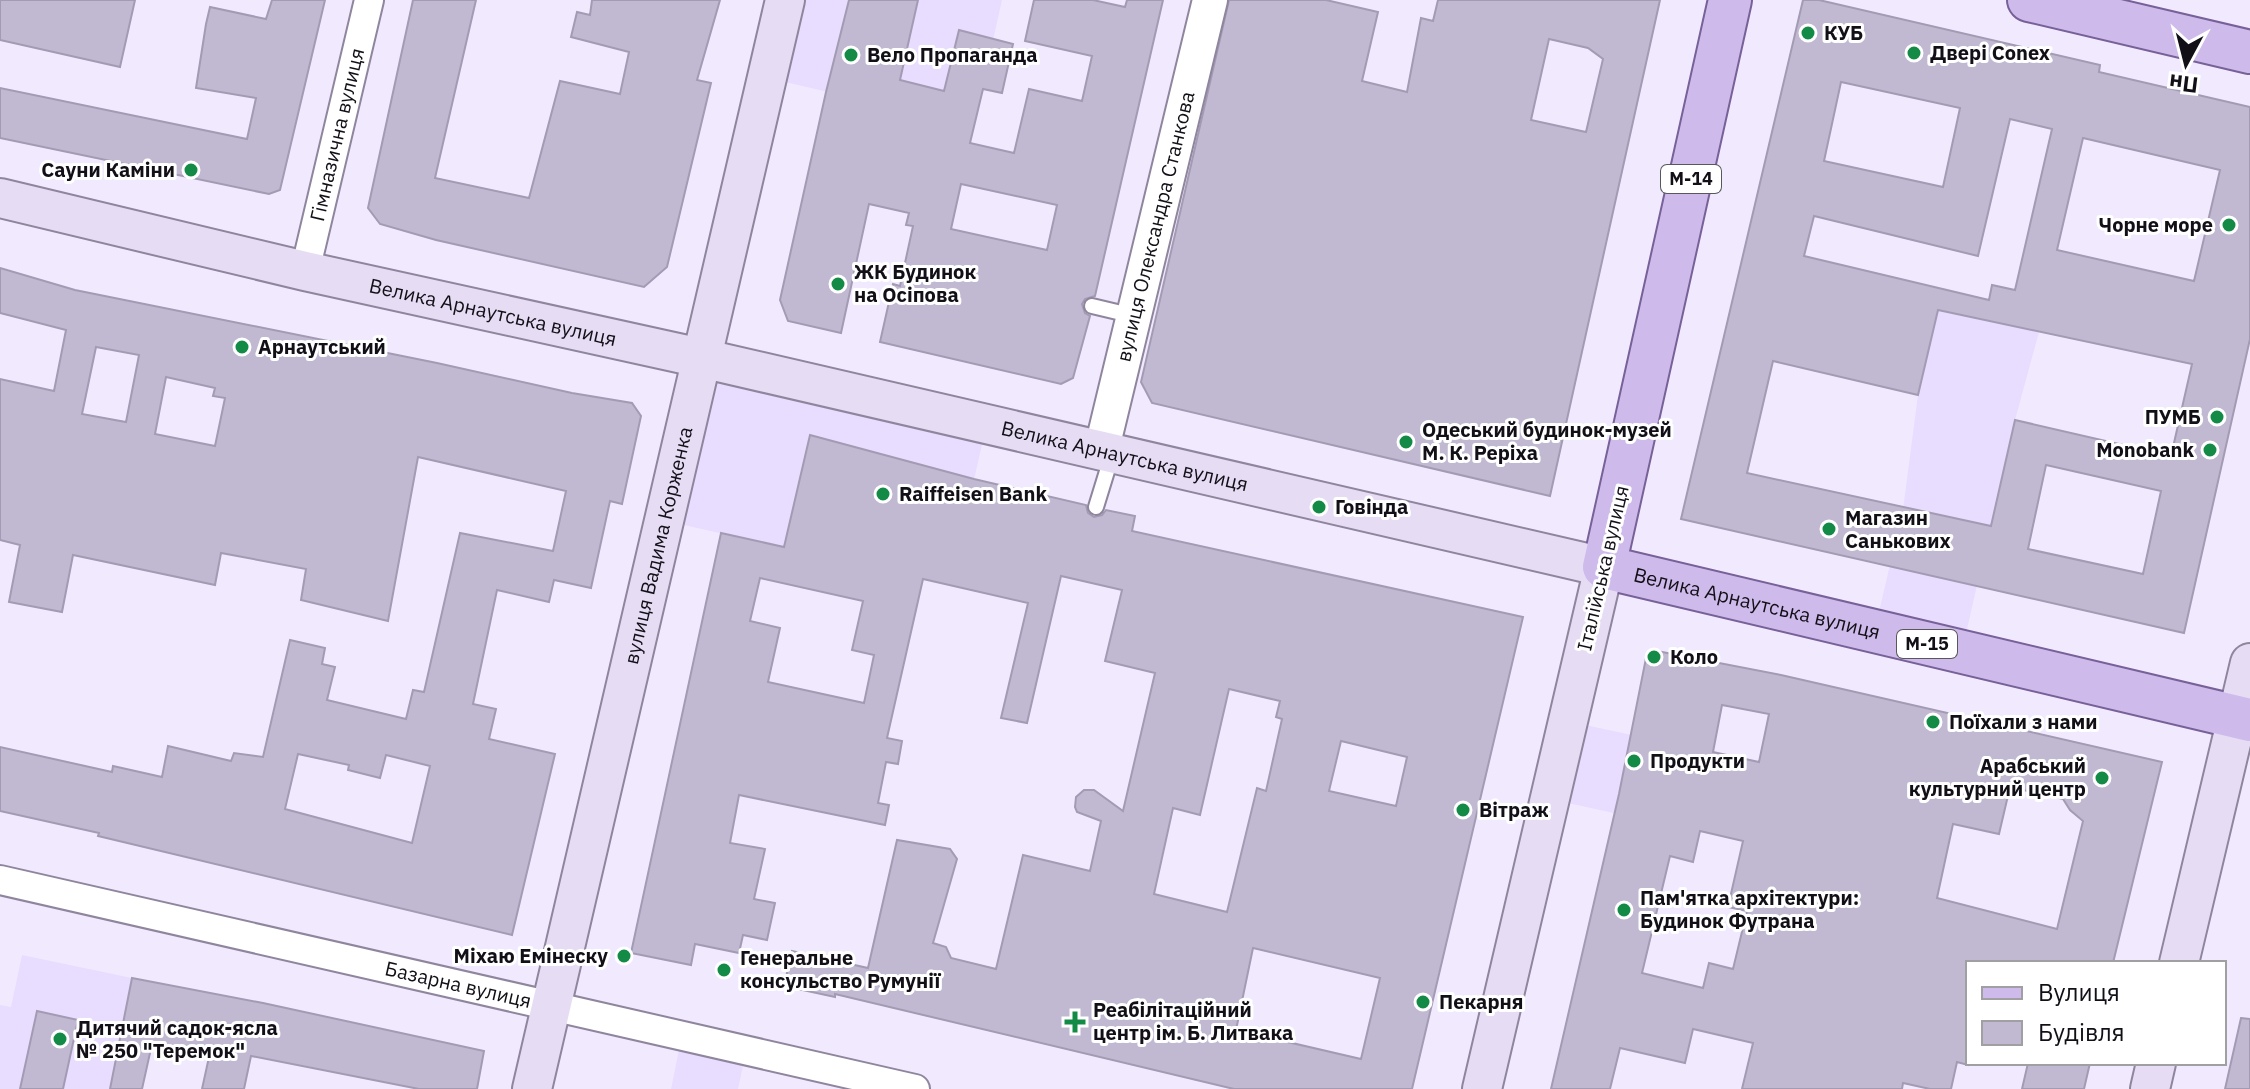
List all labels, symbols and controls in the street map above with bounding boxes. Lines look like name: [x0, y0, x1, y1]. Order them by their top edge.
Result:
place label: КУБ: [1824, 19, 1863, 46]
marker: КУБ: [1799, 24, 1817, 42]
north arrow: [2146, 24, 2226, 104]
place label: Двері Conex: [1930, 39, 2050, 66]
place label: Вело Пропаганда: [867, 41, 1038, 68]
marker: Двері Conex: [1905, 44, 1923, 62]
street label: Гімназична вулиця: [303, 45, 370, 224]
marker: Вело Пропаганда: [842, 46, 860, 64]
text: Пн: [2167, 68, 2200, 101]
street label: вулиця Олександра Станкова: [1109, 88, 1201, 364]
place label: Сауни Каміни: [41, 156, 175, 183]
marker: Сауни Каміни: [182, 161, 200, 179]
road number: М-14: [1661, 165, 1721, 193]
place label: Чорне море: [2099, 211, 2213, 238]
marker: Чорне море: [2220, 216, 2238, 234]
place label: ЖК Будинок на Осіпова: [854, 258, 976, 308]
street label: Велика Арнаутська вулиця: [367, 272, 619, 352]
marker: ЖК Будинок на Осіпова: [829, 275, 847, 293]
place label: Арнаутський: [258, 333, 386, 360]
marker: Арнаутський: [233, 338, 251, 356]
place label: ПУМБ: [2145, 403, 2201, 430]
marker: ПУМБ: [2208, 408, 2226, 426]
street label: Велика Арнаутська вулиця: [999, 414, 1251, 497]
place label: Одеський будинок-музей М. К. Реріха: [1422, 416, 1672, 466]
street label: вулиця Вадима Корженка: [617, 424, 699, 667]
marker: Одеський будинок-музей М. К. Реріха: [1397, 433, 1415, 451]
place label: Monobank: [2096, 436, 2194, 463]
marker: Monobank: [2201, 441, 2219, 459]
place label: Raiffeisen Bank: [899, 480, 1047, 507]
street label: Італійська вулиця: [1570, 483, 1635, 653]
marker: Raiffeisen Bank: [874, 485, 892, 503]
place label: Говінда: [1335, 493, 1408, 520]
marker: Говінда: [1310, 498, 1328, 516]
place label: Магазин Санькових: [1845, 504, 1951, 554]
marker: Магазин Санькових: [1820, 520, 1838, 538]
street label: Велика Арнаутська вулиця: [1631, 560, 1883, 645]
road number: М-15: [1897, 630, 1957, 658]
place label: Коло: [1670, 643, 1718, 670]
marker: Коло: [1645, 648, 1663, 666]
place label: Поїхали з нами: [1949, 708, 2098, 735]
marker: Поїхали з нами: [1924, 713, 1942, 731]
place label: Продукти: [1650, 747, 1745, 774]
marker: Продукти: [1625, 752, 1643, 770]
place label: Арабський культурний центр: [1909, 752, 2086, 802]
marker: Арабський культурний центр: [2093, 769, 2111, 787]
place label: Вітраж: [1479, 796, 1549, 823]
marker: Вітраж: [1454, 801, 1472, 819]
place label: Пам'ятка архітектури: Будинок Футрана: [1640, 884, 1859, 934]
marker: Пам'ятка архітектури: Будинок Футрана: [1615, 901, 1633, 919]
place label: Міхаю Емінеску: [454, 942, 608, 969]
place label: Генеральне консульство Румунії: [740, 944, 942, 994]
marker: Міхаю Емінеску: [615, 947, 633, 965]
street label: Базарна вулиця: [383, 954, 534, 1014]
marker: Генеральне консульство Румунії: [715, 961, 733, 979]
legend: [1966, 961, 2226, 1065]
text: Вулиця: [2038, 976, 2120, 1008]
place label: Пекарня: [1439, 988, 1524, 1015]
marker: Пекарня: [1414, 993, 1432, 1011]
place label: Реабілітаційний центр ім. Б. Литвака: [1093, 996, 1293, 1046]
marker: Реабілітаційний центр ім. Б. Литвака: [1064, 1011, 1086, 1033]
place label: Дитячий садок-ясла № 250 "Теремок": [76, 1014, 278, 1064]
text: Будівля: [2038, 1016, 2125, 1048]
marker: Дитячий садок-ясла № 250 "Теремок": [51, 1030, 69, 1048]

